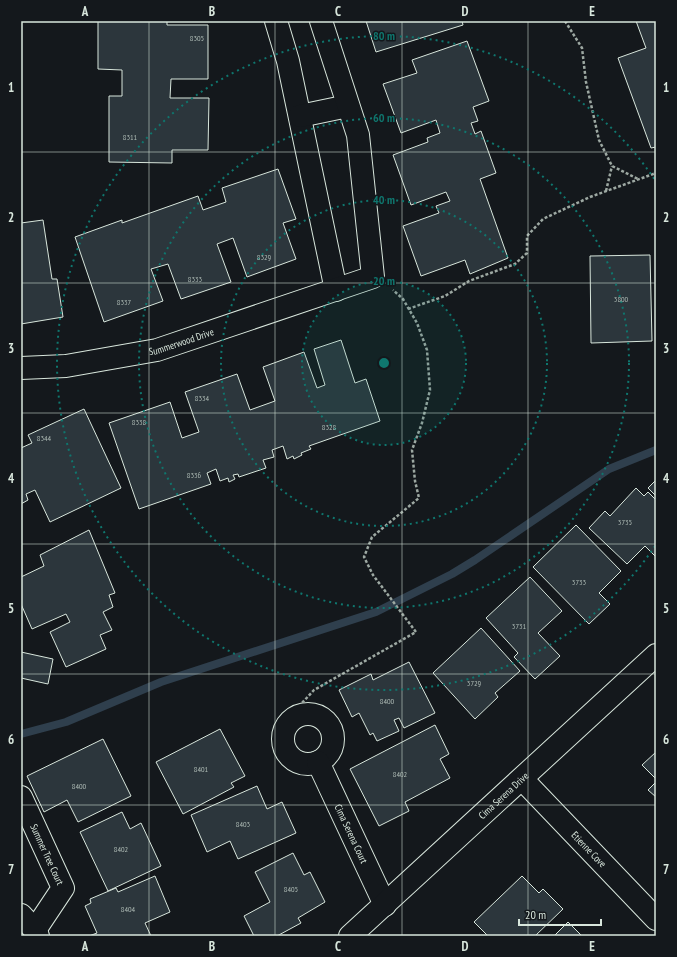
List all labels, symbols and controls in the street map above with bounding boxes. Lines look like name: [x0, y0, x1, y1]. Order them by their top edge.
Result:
text: A: [81, 3, 89, 20]
text: B: [209, 3, 215, 20]
text: C: [335, 3, 341, 20]
text: D: [462, 3, 469, 20]
text: E: [589, 3, 595, 20]
text: 80 m: [373, 28, 395, 43]
house number: 8305: [190, 33, 204, 43]
text: 1: [8, 79, 14, 96]
text: 1: [663, 79, 669, 96]
text: 60 m: [373, 110, 395, 125]
house number: 8311: [123, 132, 138, 142]
text: 40 m: [373, 192, 395, 207]
text: 2: [8, 209, 14, 226]
text: 2: [663, 209, 669, 226]
house number: 8329: [257, 252, 272, 262]
text: 20 m: [373, 273, 395, 288]
house number: 8333: [188, 274, 203, 284]
house number: 3800: [614, 294, 629, 304]
house number: 8337: [117, 297, 132, 307]
street label: Summerwood Drive: [148, 325, 215, 358]
text: 3: [8, 340, 14, 357]
text: 3: [663, 340, 669, 357]
centre of rings: [377, 356, 391, 370]
house number: 8334: [195, 393, 210, 403]
house number: 8338: [132, 417, 147, 427]
house number: 8328: [322, 422, 337, 432]
house number: 8344: [37, 433, 52, 443]
text: 4: [8, 470, 15, 487]
house number: 8336: [187, 470, 202, 480]
text: 4: [663, 470, 670, 487]
house number: 3735: [618, 517, 632, 527]
house number: 3733: [572, 577, 587, 587]
text: 5: [8, 600, 14, 617]
text: 5: [663, 600, 669, 617]
house number: 3731: [512, 621, 527, 631]
house number: 3729: [467, 678, 482, 688]
house number: 8400: [380, 696, 395, 706]
text: 6: [8, 731, 14, 748]
text: 6: [663, 731, 669, 748]
house number: 8401: [194, 764, 209, 774]
house number: 8402: [393, 769, 408, 779]
street label: Cima Serena Drive: [475, 769, 531, 822]
house number: 8400: [72, 781, 87, 791]
street label: Cima Serena Court: [332, 802, 371, 865]
house number: 8403: [236, 819, 251, 829]
street label: Summer Tree Court: [28, 822, 67, 887]
street label: Etienne Cove: [569, 828, 609, 870]
house number: 8402: [114, 844, 129, 854]
text: 7: [8, 861, 14, 878]
text: 7: [663, 861, 669, 878]
house number: 8405: [284, 884, 298, 894]
scale bar: [519, 901, 601, 927]
house number: 8404: [121, 904, 136, 914]
text: 20 m: [525, 907, 546, 922]
text: A: [81, 938, 89, 955]
text: B: [209, 938, 215, 955]
text: C: [335, 938, 341, 955]
text: D: [462, 938, 469, 955]
text: E: [589, 938, 595, 955]

